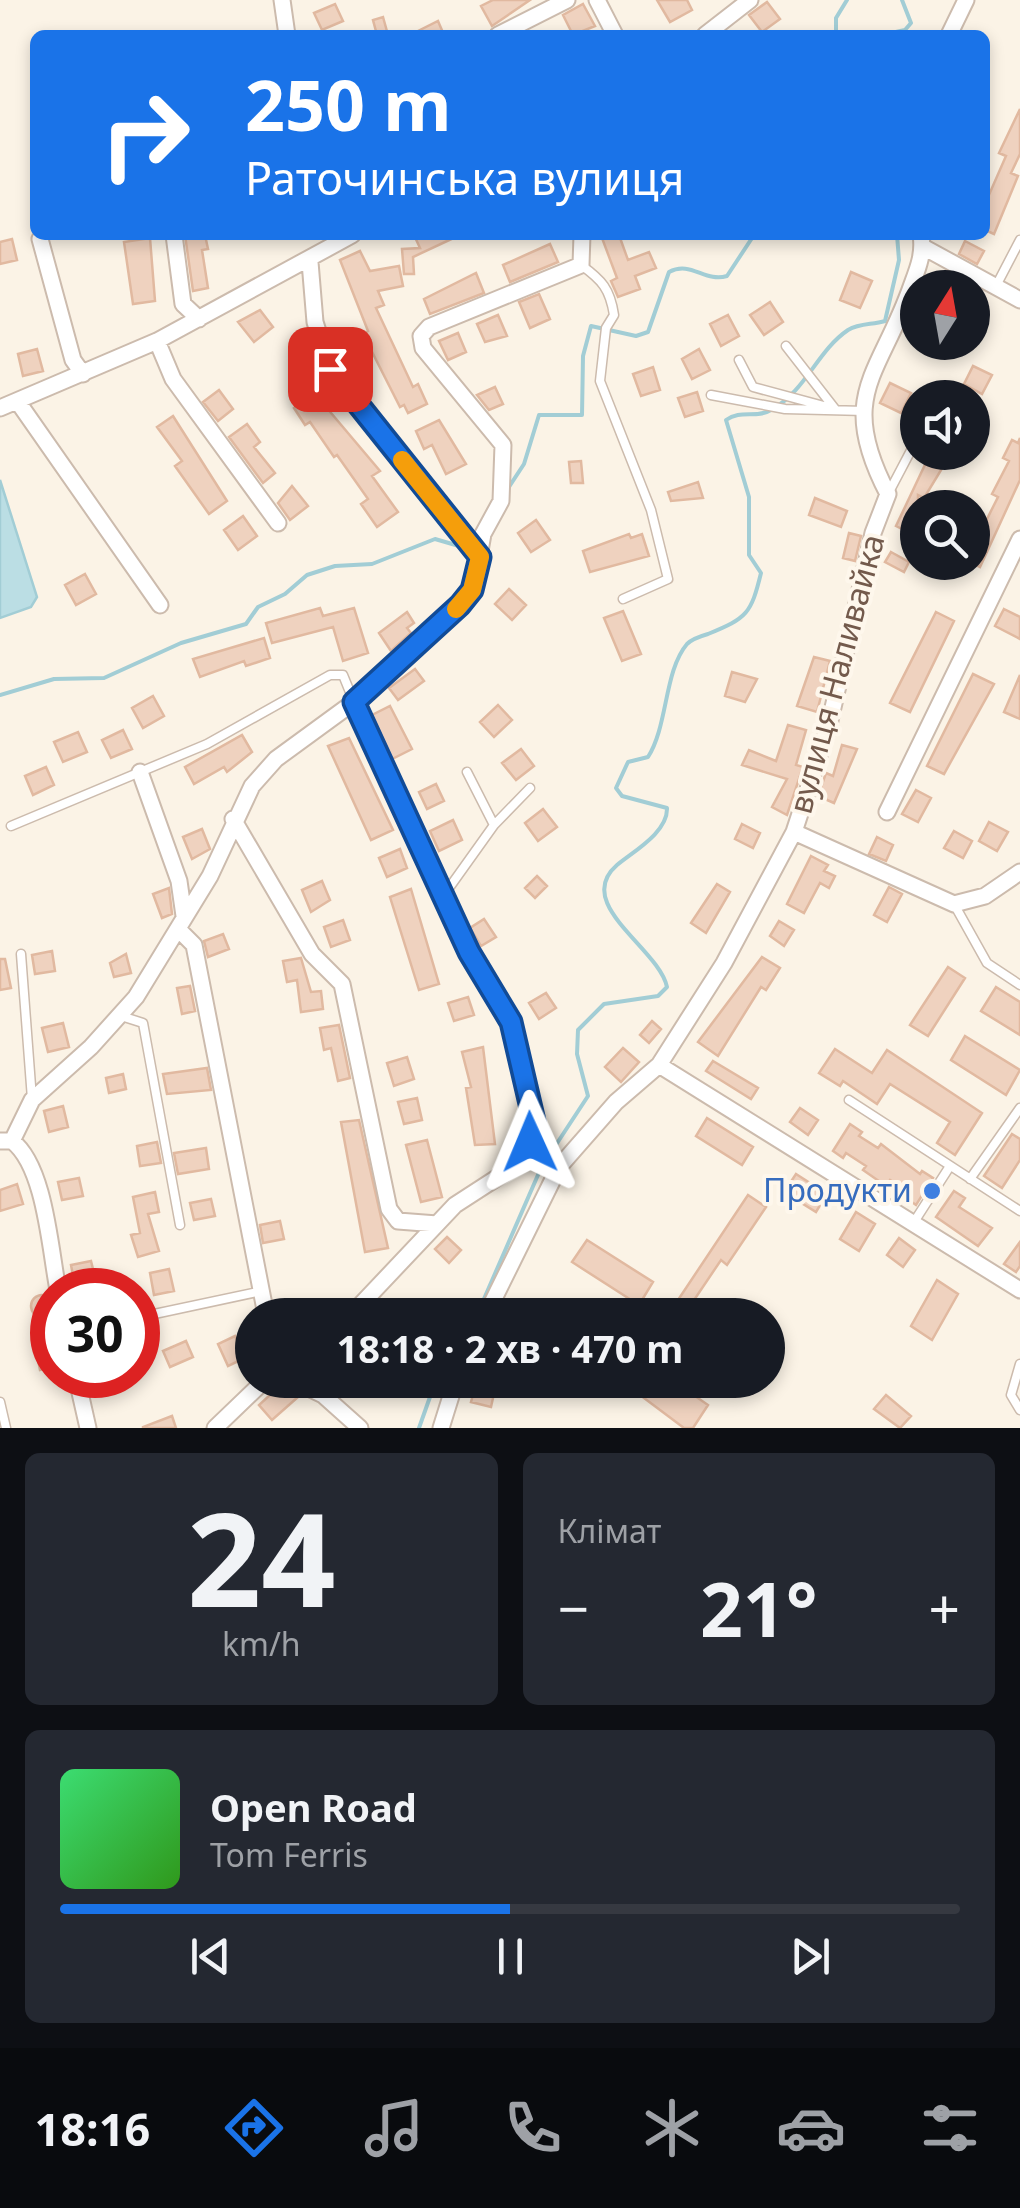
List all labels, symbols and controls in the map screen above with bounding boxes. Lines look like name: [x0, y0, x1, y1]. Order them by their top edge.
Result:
text: 250 m: [245, 56, 452, 152]
icon: right: [80, 70, 210, 200]
text: Раточинська вулиця: [245, 147, 684, 208]
north arrow: [900, 270, 990, 360]
map controls: [900, 270, 990, 580]
pin: [288, 327, 373, 412]
icon: arrive: [303, 342, 358, 397]
button: sound: [900, 380, 990, 470]
button: search: [900, 490, 990, 580]
street label: вулиця Наливайка: [778, 529, 894, 818]
position arrow: [478, 1090, 582, 1194]
place label: Продукти: [763, 1168, 912, 1211]
marker: Продукти: [921, 1180, 943, 1202]
speed limit sign: 30: [30, 1268, 160, 1398]
text: 18:18 · 2 хв · 470 m: [337, 1322, 683, 1374]
text: 24: [187, 1468, 336, 1645]
text: Клімат: [558, 1509, 661, 1552]
text: 21°: [700, 1557, 818, 1659]
text: −: [558, 1570, 589, 1645]
text: +: [929, 1570, 960, 1645]
text: km/h: [222, 1622, 301, 1665]
text: Open Road: [210, 1781, 417, 1833]
text: Tom Ferris: [210, 1833, 368, 1876]
icon: previous: [183, 1929, 238, 1984]
icon: pause: [483, 1929, 538, 1984]
icon: next: [783, 1929, 838, 1984]
icon: directions: [219, 2093, 289, 2163]
icon: music: [359, 2093, 429, 2163]
icon: phone: [498, 2093, 568, 2163]
icon: climate: [637, 2093, 707, 2163]
icon: car: [776, 2093, 846, 2163]
icon: filters: [915, 2093, 985, 2163]
text: 18:16: [35, 2098, 150, 2159]

